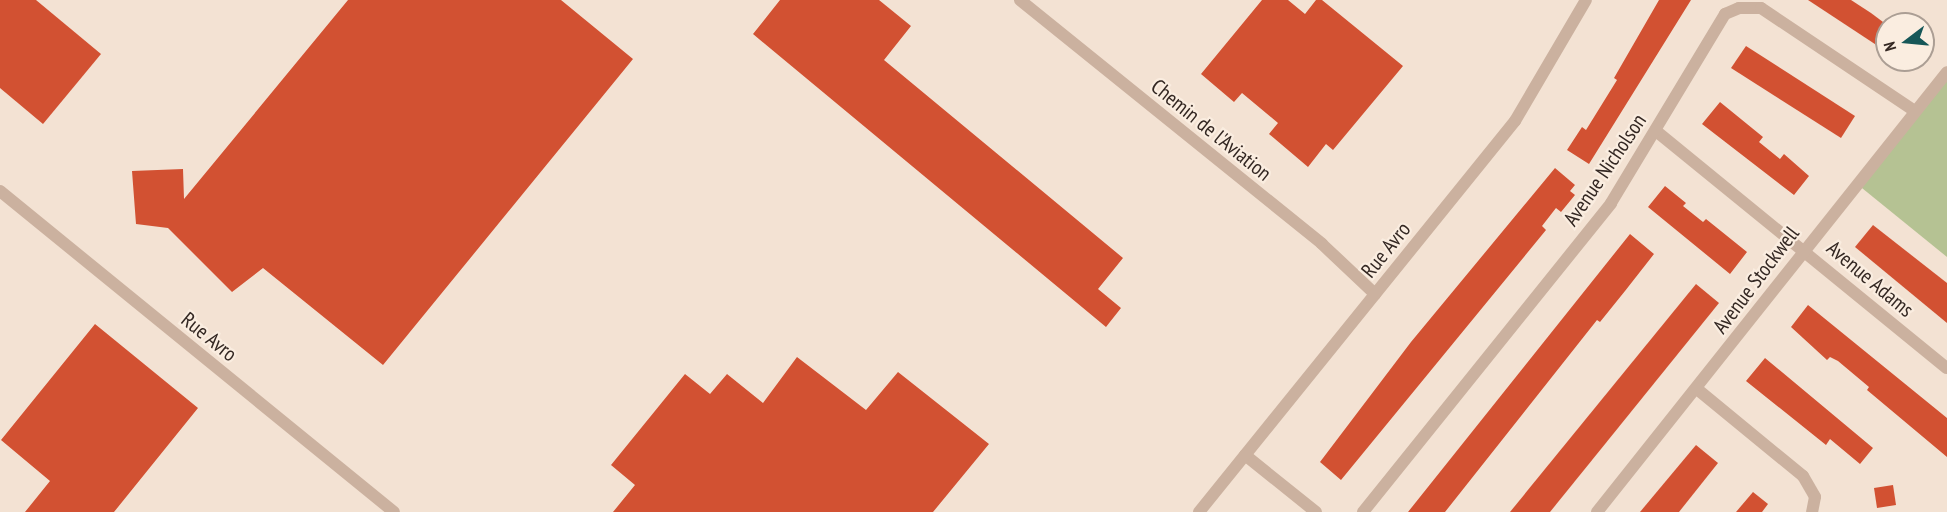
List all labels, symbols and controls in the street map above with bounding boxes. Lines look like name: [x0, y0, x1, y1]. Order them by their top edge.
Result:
north arrow: [1875, 12, 1935, 72]
text: N: [1879, 40, 1900, 53]
street label: Chemin de l'Aviation: [1146, 74, 1276, 186]
street label: Avenue Nicholson: [1558, 109, 1652, 231]
street label: Rue Avro: [1356, 217, 1416, 283]
street label: Avenue Stockwell: [1708, 221, 1804, 339]
street label: Avenue Adams: [1821, 235, 1919, 323]
street label: Rue Avro: [176, 307, 242, 367]

